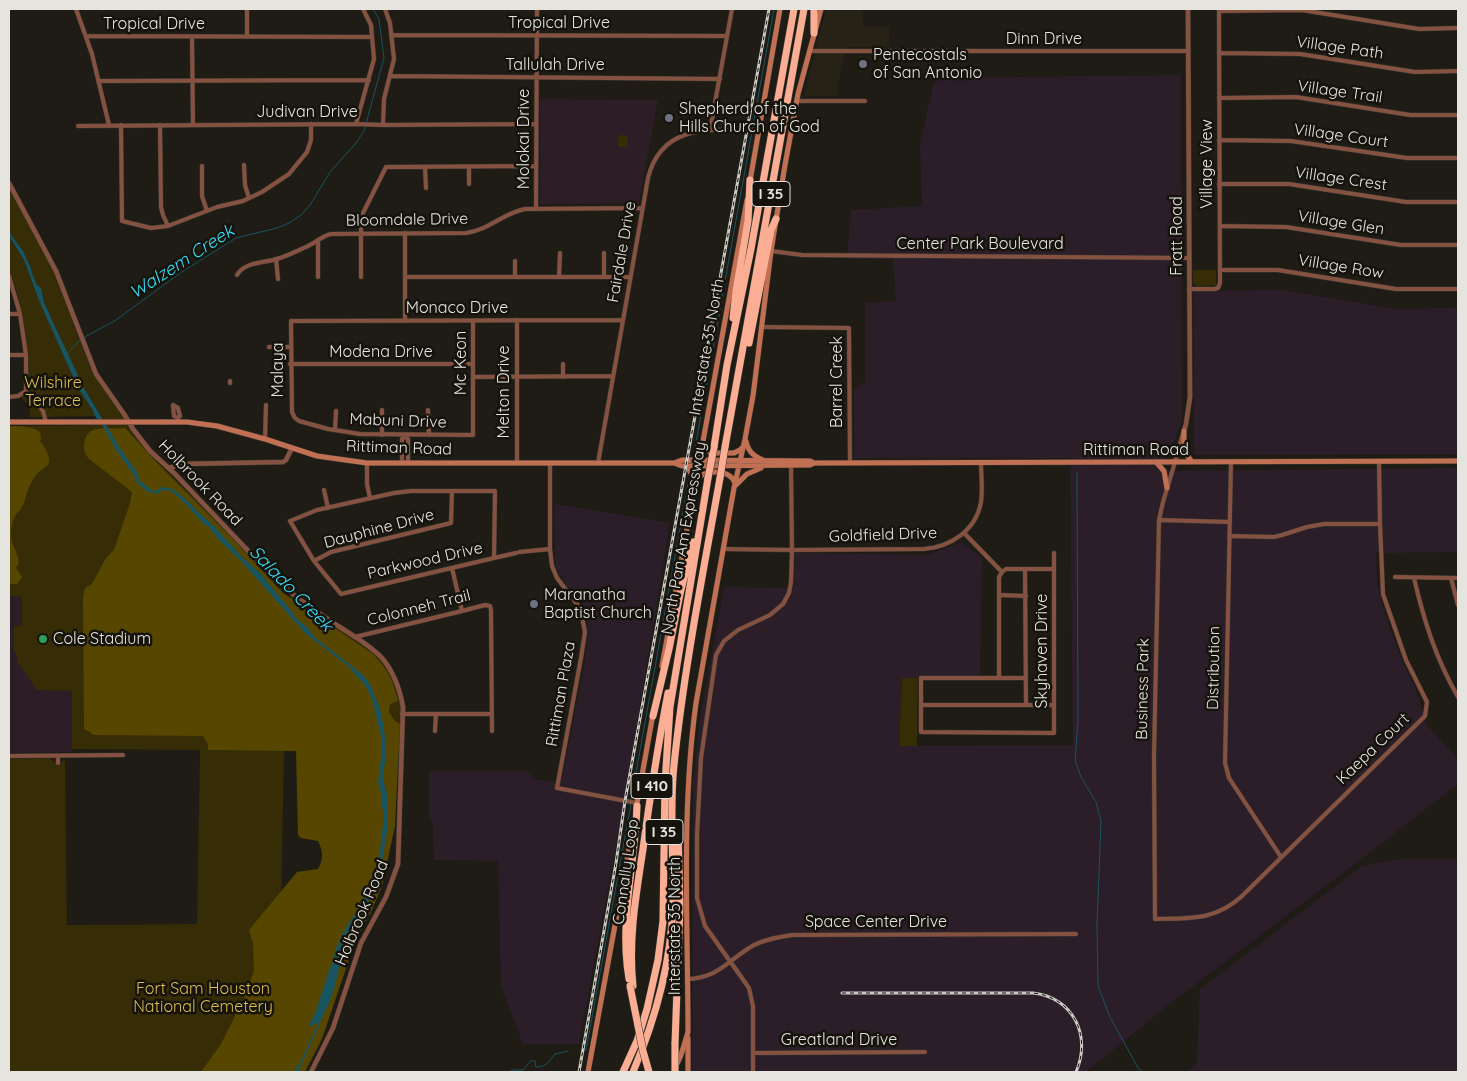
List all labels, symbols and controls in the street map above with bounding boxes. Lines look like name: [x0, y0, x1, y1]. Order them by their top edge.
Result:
street label: Tropical Drive: [508, 13, 610, 33]
street label: Tropical Drive: [103, 14, 205, 34]
street label: Dinn Drive: [1006, 29, 1082, 49]
street label: Village Path: [1295, 32, 1385, 64]
place label: Pentecostals of San Antonio: [873, 45, 982, 83]
street label: Tallulah Drive: [505, 55, 605, 75]
marker: Pentecostals of San Antonio: [857, 58, 869, 70]
street label: Village Trail: [1296, 77, 1384, 107]
street label: Molokai Drive: [514, 89, 534, 189]
place label: Shepherd of the Hills Church of God: [679, 99, 820, 137]
street label: Judivan Drive: [256, 102, 358, 122]
marker: Shepherd of the Hills Church of God: [663, 112, 675, 124]
street label: Village View: [1197, 119, 1217, 209]
street label: Village Court: [1293, 120, 1389, 152]
street label: Village Crest: [1294, 163, 1388, 195]
road number: I 35: [752, 182, 790, 206]
street label: Fratt Road: [1167, 196, 1187, 276]
street label: Fairdale Drive: [604, 200, 640, 304]
street label: Village Glen: [1296, 207, 1386, 239]
street label: Bloomdale Drive: [346, 209, 468, 231]
water label: Walzem Creek: [126, 220, 238, 304]
street label: Center Park Boulevard: [896, 234, 1064, 254]
street label: Village Row: [1297, 251, 1385, 283]
street label: Interstate 35 North: [686, 277, 728, 417]
street label: Monaco Drive: [406, 298, 508, 318]
street label: Mc Keon: [451, 331, 471, 395]
street label: Barrel Creek: [827, 336, 847, 428]
street label: Malaya: [268, 342, 288, 398]
street label: Modena Drive: [329, 342, 433, 362]
street label: Melton Drive: [494, 345, 514, 439]
park label: Wilshire Terrace: [24, 373, 82, 411]
street label: Mabuni Drive: [349, 410, 447, 432]
street label: Holbrook Road: [154, 436, 246, 530]
street label: Rittiman Road: [346, 437, 452, 459]
street label: North Pan Am Expressway: [658, 440, 710, 636]
street label: Rittiman Road: [1083, 440, 1189, 460]
street label: Dauphine Drive: [322, 505, 436, 553]
street label: Goldfield Drive: [829, 524, 937, 546]
street label: Parkwood Drive: [365, 538, 485, 584]
water label: Salado Creek: [245, 542, 337, 636]
place label: Maranatha Baptist Church: [544, 585, 652, 623]
street label: Colonneh Trail: [365, 586, 473, 630]
street label: Skyhaven Drive: [1032, 594, 1052, 708]
marker: Maranatha Baptist Church: [528, 598, 540, 610]
street label: Distribution: [1204, 626, 1224, 710]
place label: Cole Stadium: [53, 629, 151, 649]
marker: Cole Stadium: [37, 633, 49, 645]
street label: Business Park: [1133, 638, 1153, 740]
street label: Rittiman Plaza: [542, 640, 580, 748]
street label: Kaepa Court: [1332, 709, 1414, 789]
road number: I 410: [631, 774, 673, 798]
street label: Connally Loop: [609, 818, 643, 926]
road number: I 35: [645, 820, 683, 844]
street label: Interstate 35 North: [665, 857, 685, 995]
street label: Holbrook Road: [331, 858, 393, 968]
street label: Space Center Drive: [805, 912, 947, 932]
park label: Fort Sam Houston National Cemetery: [133, 979, 273, 1017]
street label: Greatland Drive: [781, 1030, 897, 1050]

